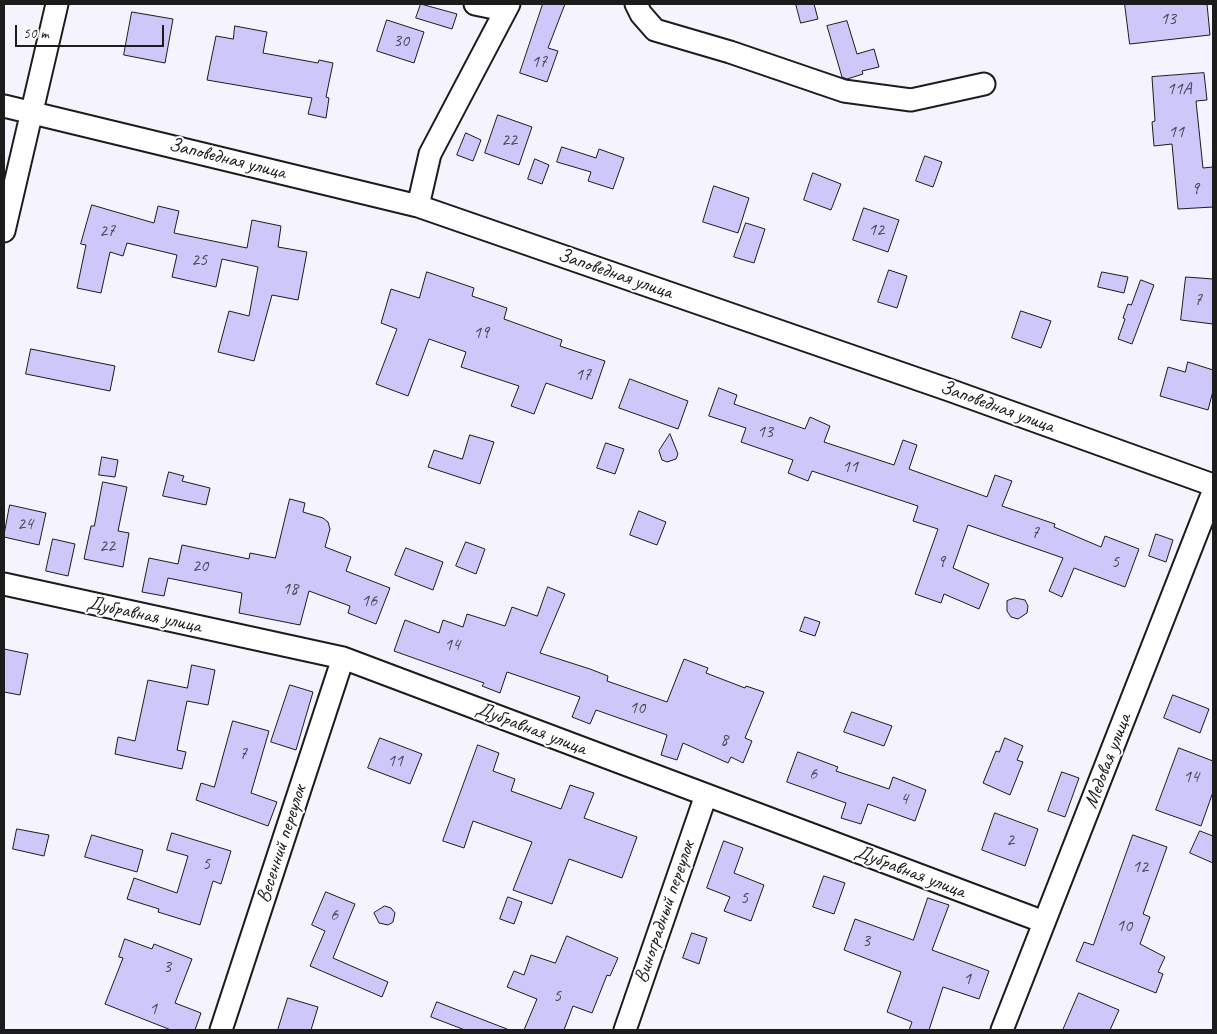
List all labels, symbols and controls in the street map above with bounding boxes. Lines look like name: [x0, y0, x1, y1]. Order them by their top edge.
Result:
house number: 13: [1160, 8, 1176, 30]
scale bar: [18, 15, 166, 47]
text: 50 m: [23, 24, 49, 43]
house number: 30: [393, 30, 409, 52]
house number: 17: [531, 51, 547, 73]
house number: 11А: [1166, 78, 1192, 100]
house number: 11: [1168, 121, 1184, 143]
house number: 22: [501, 129, 517, 151]
street label: Заповедная улица: [166, 133, 288, 185]
house number: 9: [1191, 178, 1199, 200]
house number: 12: [868, 219, 884, 241]
house number: 27: [99, 220, 115, 242]
street label: Заповедная улица: [554, 243, 676, 305]
house number: 25: [191, 249, 207, 271]
house number: 7: [1194, 289, 1202, 311]
house number: 19: [473, 322, 489, 344]
house number: 17: [575, 364, 591, 386]
street label: Заповедная улица: [937, 375, 1057, 439]
house number: 13: [757, 421, 773, 443]
house number: 11: [842, 456, 858, 478]
house number: 24: [17, 513, 33, 535]
house number: 7: [1031, 522, 1039, 544]
house number: 22: [99, 535, 115, 557]
house number: 9: [937, 551, 945, 573]
house number: 5: [1111, 551, 1119, 573]
house number: 20: [192, 555, 208, 577]
house number: 18: [282, 578, 298, 600]
house number: 16: [361, 590, 377, 612]
street label: Дубравная улица: [85, 591, 203, 639]
house number: 14: [444, 634, 460, 656]
street label: Дубравная улица: [473, 697, 589, 761]
house number: 10: [629, 697, 645, 719]
street label: Медовая улица: [1079, 710, 1137, 812]
house number: 8: [720, 729, 728, 751]
house number: 7: [239, 743, 247, 765]
house number: 11: [387, 750, 403, 772]
house number: 6: [809, 763, 817, 785]
house number: 14: [1183, 766, 1199, 788]
street label: Весенний переулок: [252, 782, 312, 906]
house number: 4: [900, 788, 908, 810]
house number: 2: [1006, 829, 1014, 851]
street label: Виноградный переулок: [629, 838, 701, 986]
street label: Дубравная улица: [852, 840, 968, 904]
house number: 5: [202, 853, 210, 875]
house number: 12: [1132, 856, 1148, 878]
house number: 5: [740, 887, 748, 909]
house number: 6: [330, 904, 338, 926]
house number: 10: [1116, 915, 1132, 937]
house number: 3: [862, 930, 870, 952]
house number: 3: [163, 956, 171, 978]
house number: 1: [963, 968, 971, 990]
house number: 5: [553, 985, 561, 1007]
house number: 1: [149, 998, 157, 1020]

